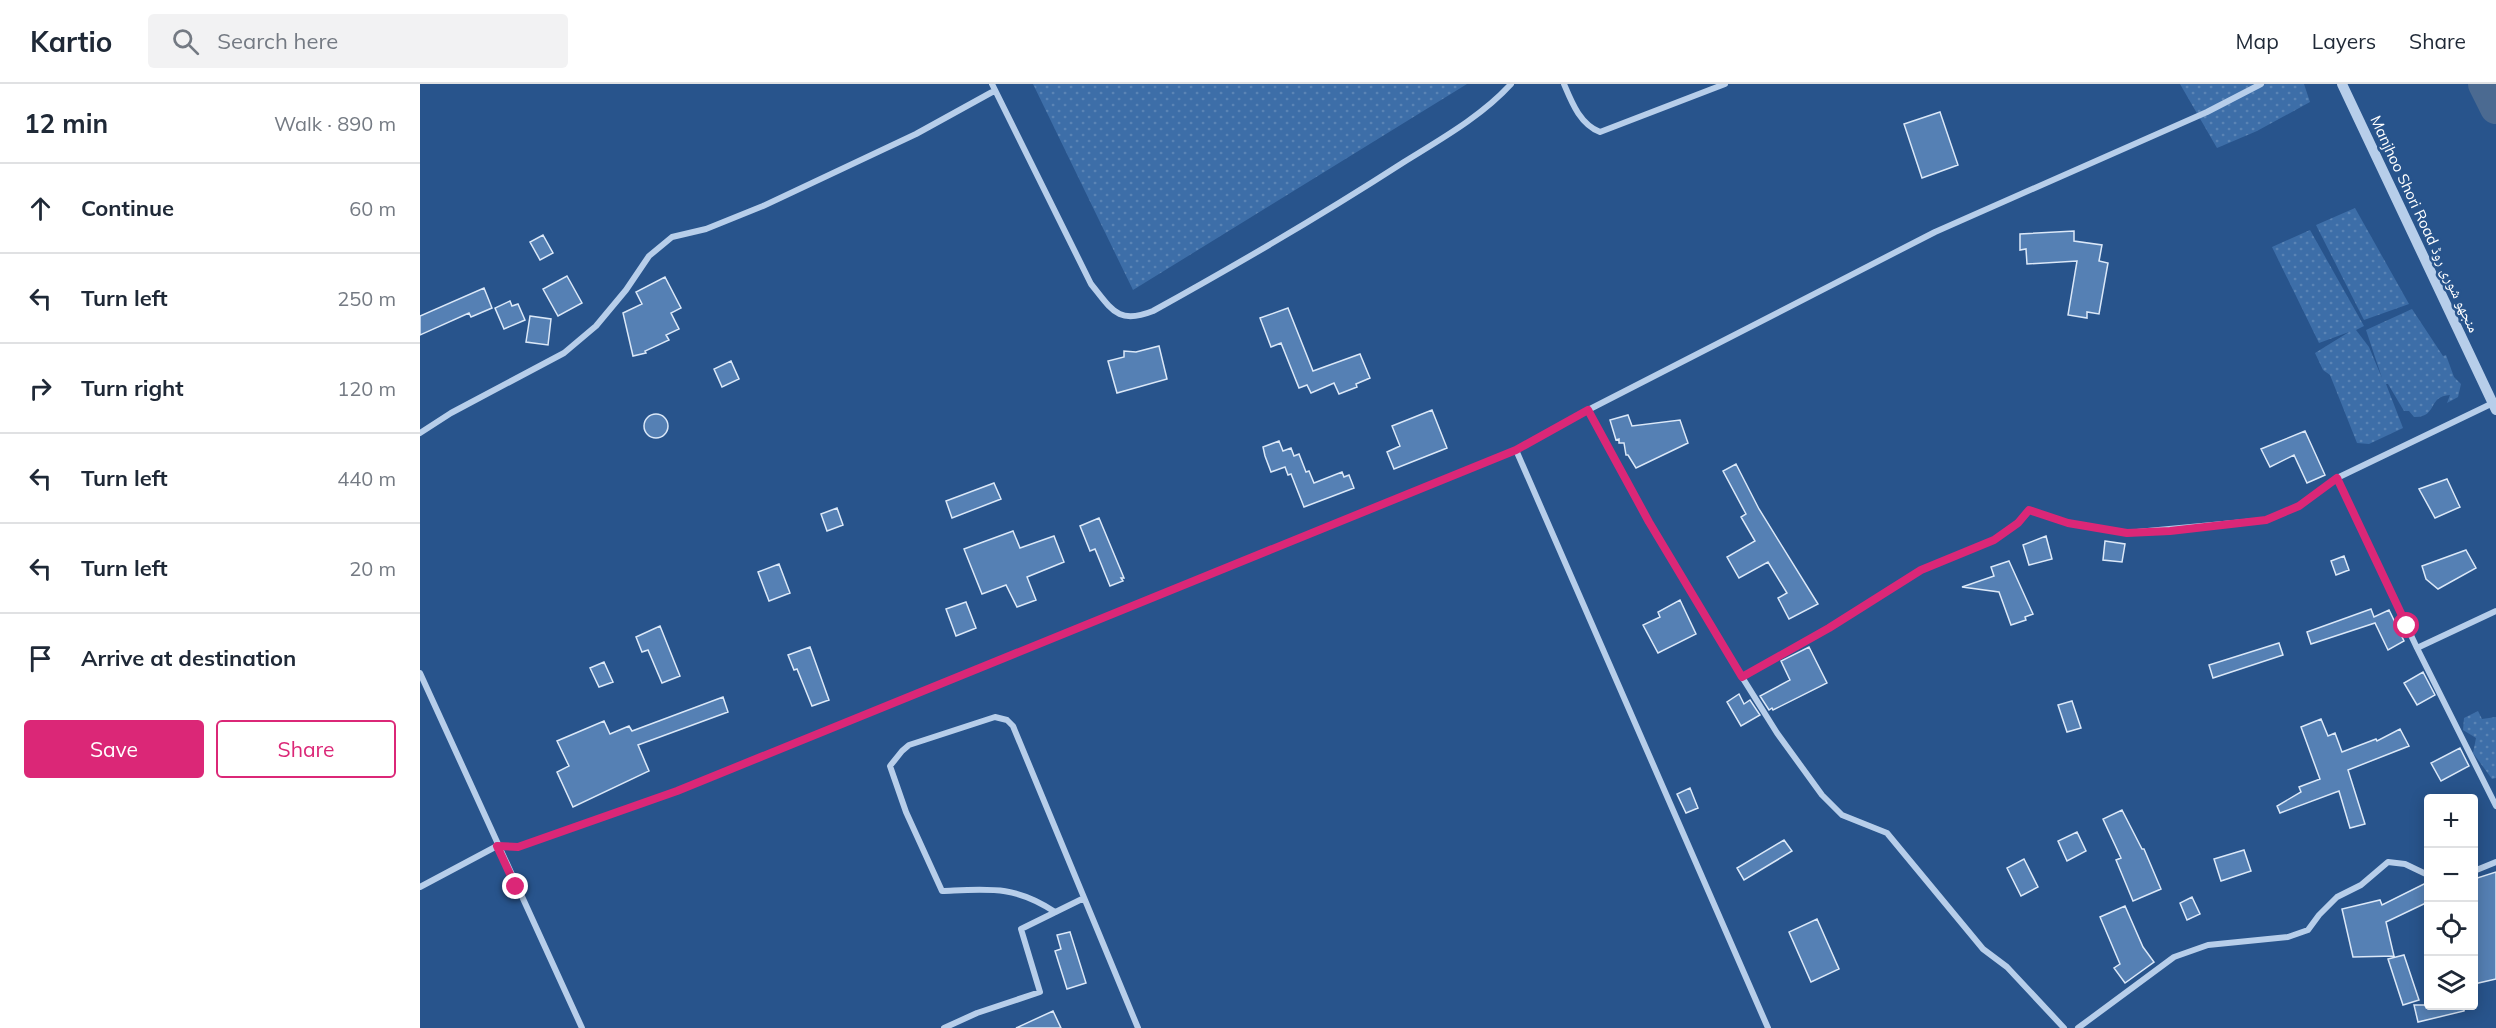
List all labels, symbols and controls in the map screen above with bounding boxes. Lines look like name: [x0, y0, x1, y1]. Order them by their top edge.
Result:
search box: [148, 14, 568, 68]
text: Kartio: [30, 24, 112, 59]
icon: search: [169, 25, 202, 58]
text: Search here: [217, 27, 338, 55]
text: Map: [2236, 28, 2279, 54]
text: Layers: [2312, 28, 2376, 54]
text: Share: [2409, 28, 2466, 54]
text: 12 min: [24, 107, 108, 140]
text: Walk · 890 m: [274, 111, 396, 136]
street label: Manjhoo Shori Road منجھو شوری روڈ: [2365, 113, 2484, 336]
icon: ahead: [24, 192, 57, 225]
text: Continue: [81, 194, 174, 222]
text: 60 m: [349, 196, 396, 221]
icon: left: [24, 282, 57, 315]
text: Turn left: [81, 284, 168, 312]
text: 250 m: [337, 286, 396, 311]
icon: right: [24, 372, 57, 405]
text: Turn right: [81, 374, 184, 402]
text: 120 m: [337, 376, 396, 401]
icon: left: [24, 462, 57, 495]
text: Turn left: [81, 464, 168, 492]
text: 440 m: [337, 466, 396, 491]
icon: left: [24, 552, 57, 585]
text: Turn left: [81, 554, 168, 582]
text: 20 m: [349, 556, 396, 581]
route start: [2393, 612, 2419, 638]
icon: arrive: [24, 642, 57, 675]
text: Arrive at destination: [81, 644, 296, 672]
button: Save: [24, 720, 204, 778]
button: Share: [216, 720, 396, 778]
map controls: [2424, 794, 2478, 1010]
button: +: [2424, 794, 2478, 848]
button: −: [2424, 848, 2478, 902]
route end: [502, 873, 528, 899]
button: locate: [2424, 902, 2478, 956]
button: layers: [2424, 956, 2478, 1010]

